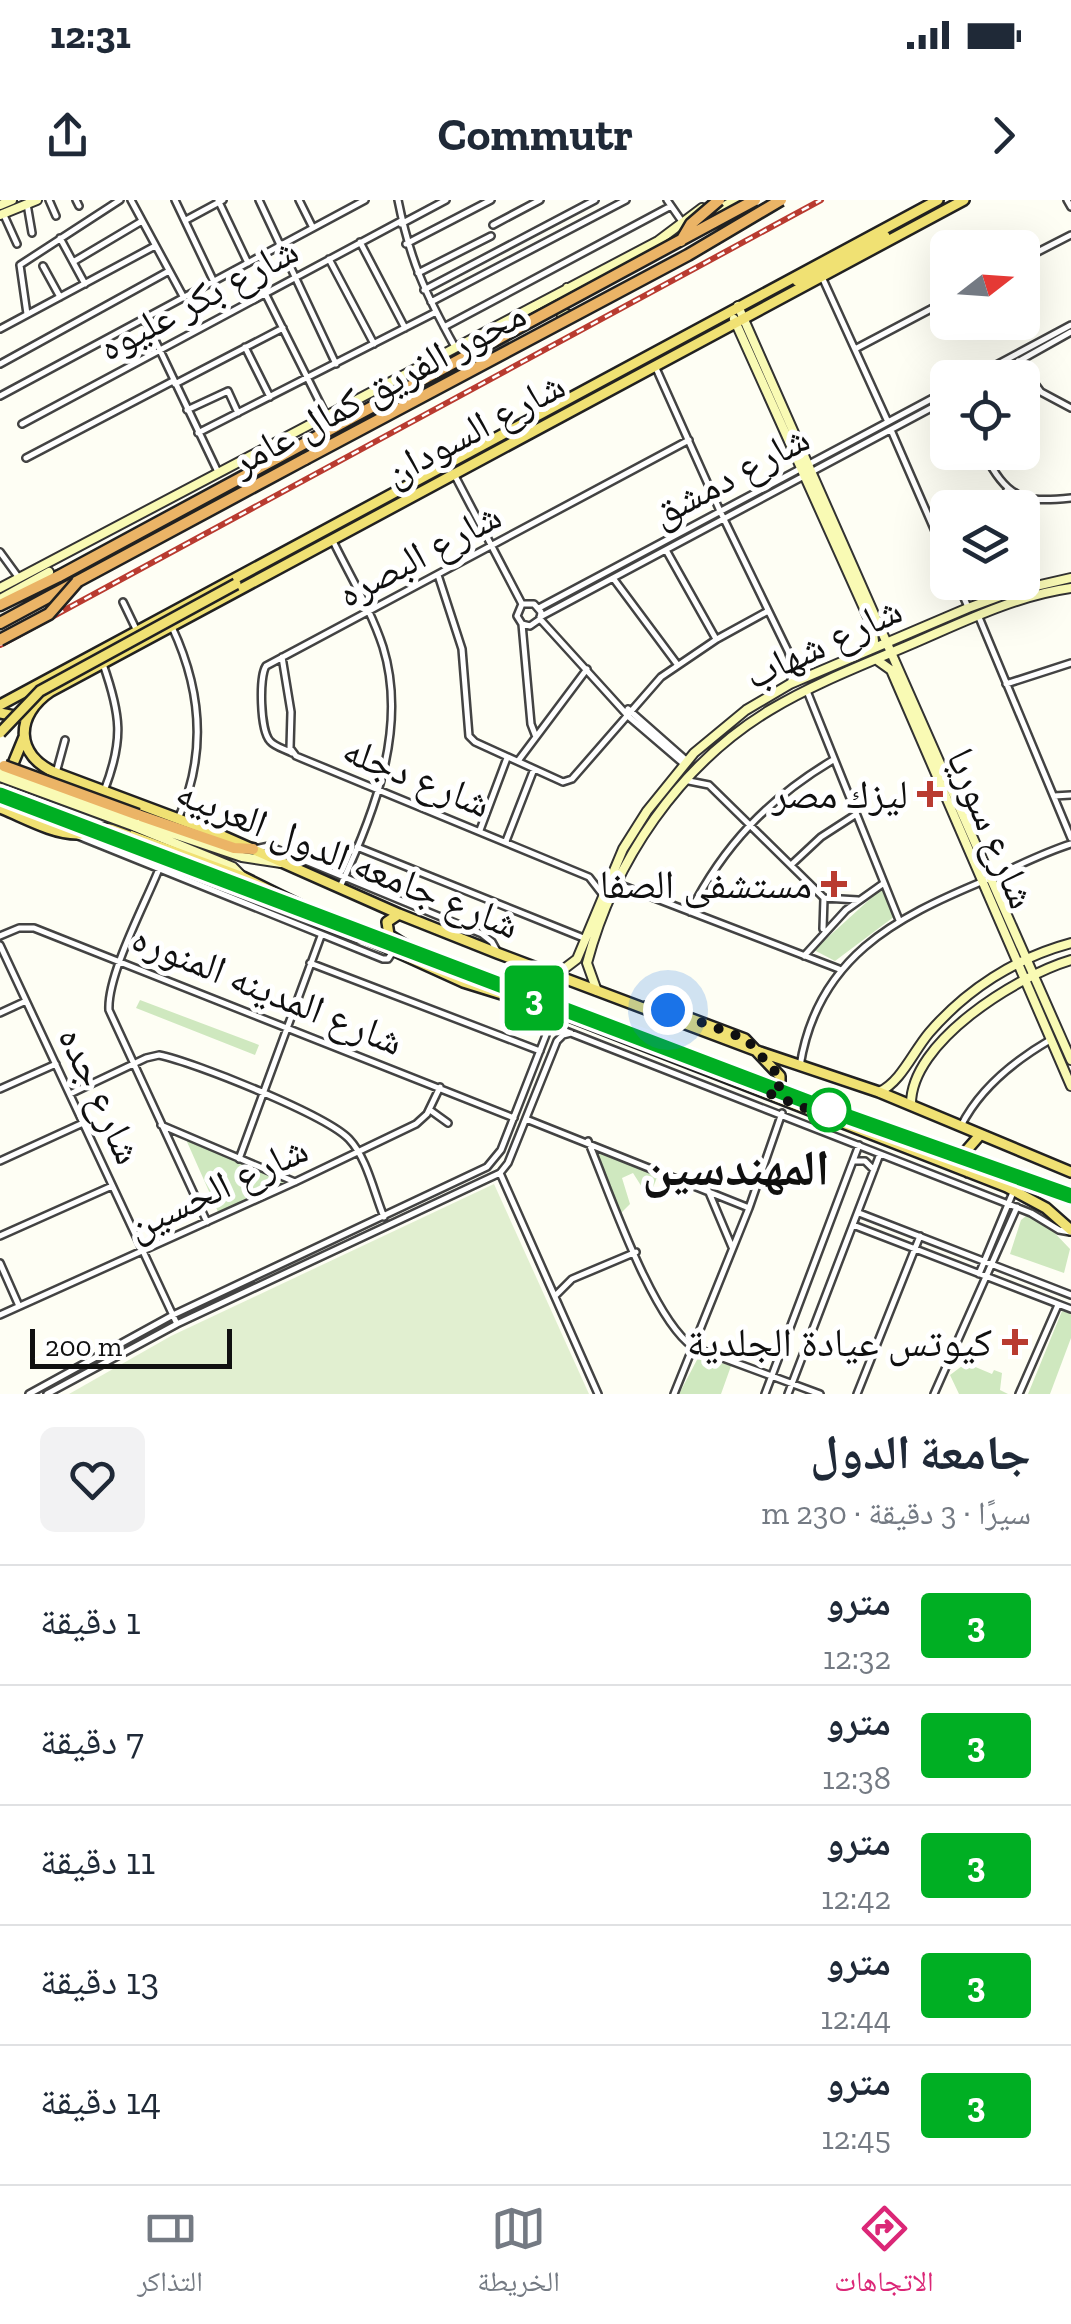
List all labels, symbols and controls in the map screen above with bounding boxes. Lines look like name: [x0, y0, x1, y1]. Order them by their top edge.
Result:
text: 12:31: [50, 12, 131, 58]
icon: share: [40, 108, 95, 163]
text: Commutr: [438, 108, 633, 162]
icon: forward: [976, 108, 1031, 163]
street label: شارع بكر عليوه: [90, 225, 306, 372]
north arrow: [930, 230, 1040, 340]
map controls: [930, 230, 1040, 600]
street label: محور الفريق كمال عامر: [221, 289, 534, 486]
street label: شارع السودان: [375, 360, 573, 497]
button: locate: [930, 360, 1040, 470]
street label: شارع دمشق: [643, 413, 818, 537]
button: layers: [930, 490, 1040, 600]
street label: شارع البصره: [329, 491, 509, 618]
street label: شارع شهاب: [737, 585, 910, 700]
street label: شارع دجله: [336, 725, 498, 828]
street label: شارع سوريا: [936, 741, 1047, 916]
street label: شارع جامعه الدول العربيه: [169, 767, 526, 950]
place label: ليزك مصر: [771, 770, 908, 818]
marker: ليزك مصر: [917, 781, 943, 807]
place label: مستشفى الصفا: [600, 860, 812, 909]
marker: مستشفى الصفا: [821, 871, 847, 897]
street label: شارع المدينه المنوره: [125, 913, 410, 1066]
line badge: 3: [502, 966, 566, 1030]
text: 3: [525, 977, 543, 1019]
your location: [643, 985, 693, 1035]
street label: شارع جده: [48, 1019, 154, 1172]
unlabelled marker: [808, 1089, 850, 1131]
street label: شارع الحسين: [119, 1124, 316, 1251]
district label: المهندسين: [642, 1138, 830, 1198]
place label: كيوتس عيادة الجلدية: [687, 1318, 992, 1367]
scale bar: [30, 1324, 232, 1368]
marker: كيوتس عيادة الجلدية: [1002, 1329, 1028, 1355]
text: 200 m: [45, 1330, 122, 1363]
text: جامعة الدول: [810, 1424, 1031, 1481]
button: heart: [40, 1427, 145, 1532]
text: سيرًا · 3 دقيقة · 230 m: [761, 1494, 1031, 1532]
text: مترو: [825, 1579, 891, 1625]
text: 1 دقيقة: [40, 1598, 141, 1644]
text: 3: [967, 1604, 985, 1646]
text: 12:32: [823, 1639, 891, 1677]
text: مترو: [825, 1699, 891, 1745]
text: 7 دقيقة: [40, 1718, 144, 1764]
text: 3: [967, 1724, 985, 1766]
text: 12:38: [822, 1759, 891, 1797]
text: مترو: [825, 1819, 891, 1865]
text: 11 دقيقة: [40, 1838, 155, 1884]
text: 3: [967, 1844, 985, 1886]
text: 12:42: [821, 1879, 891, 1917]
text: مترو: [825, 1939, 891, 1985]
text: 13 دقيقة: [40, 1958, 159, 2004]
text: 3: [967, 1964, 985, 2006]
text: 12:44: [821, 1999, 891, 2037]
text: مترو: [825, 2059, 891, 2105]
text: 14 دقيقة: [40, 2078, 161, 2124]
text: 3: [967, 2084, 985, 2126]
text: 12:45: [821, 2119, 891, 2157]
tab: التذاكر: [137, 2201, 203, 2309]
tab: الخريطة: [477, 2201, 560, 2309]
tab: الاتجاهات: [834, 2201, 934, 2309]

